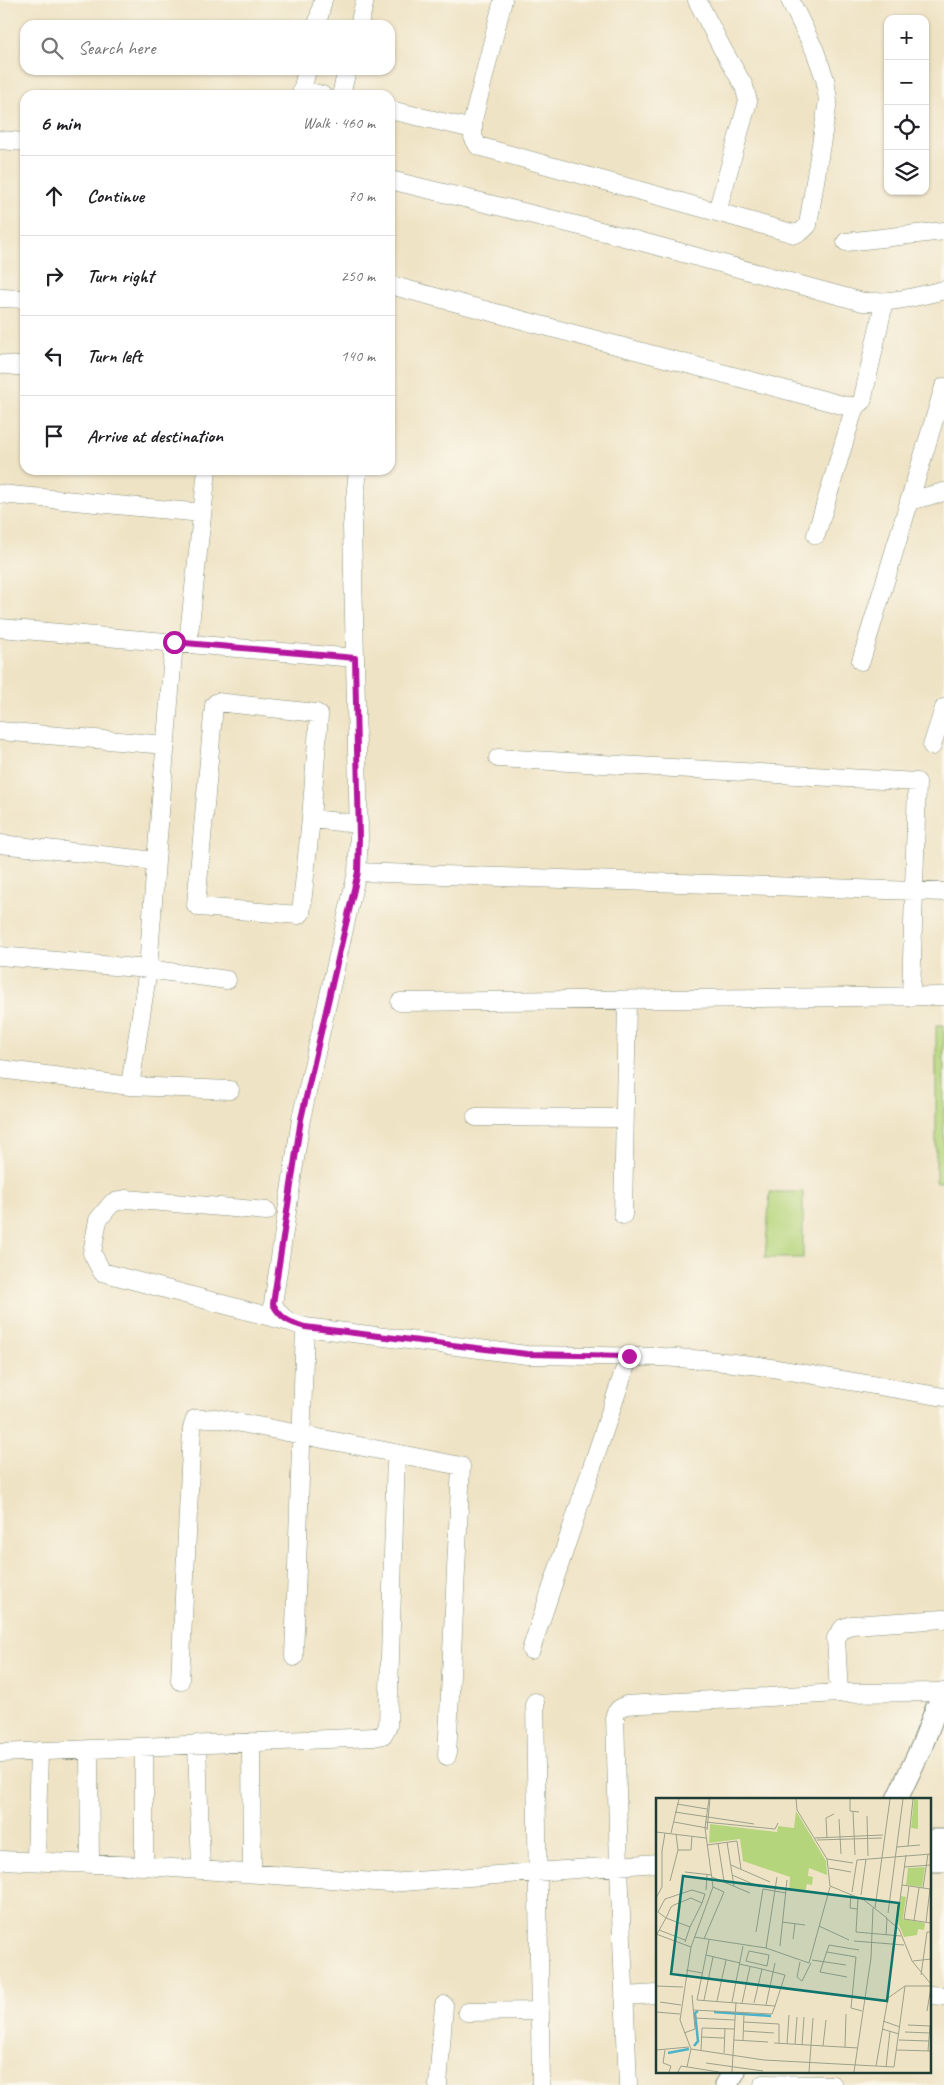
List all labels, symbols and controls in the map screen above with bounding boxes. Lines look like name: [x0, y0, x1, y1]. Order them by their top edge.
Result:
map controls: [884, 15, 929, 195]
button: +: [884, 15, 929, 60]
search box: [20, 20, 395, 75]
icon: search: [38, 34, 66, 62]
text: Search here: [78, 36, 155, 60]
button: −: [884, 60, 929, 105]
button: locate: [884, 105, 929, 150]
text: 6 min: [40, 110, 81, 136]
text: Walk · 460 m: [303, 113, 375, 133]
button: layers: [884, 150, 929, 195]
icon: ahead: [40, 182, 68, 210]
text: Continue: [87, 184, 144, 208]
text: 70 m: [348, 186, 375, 206]
icon: right: [40, 262, 68, 290]
text: Turn right: [87, 264, 154, 288]
text: 250 m: [341, 266, 375, 286]
icon: left: [40, 342, 68, 370]
text: Turn left: [87, 344, 142, 368]
text: 140 m: [341, 346, 375, 366]
icon: arrive: [40, 422, 68, 450]
text: Arrive at destination: [87, 424, 223, 448]
route start: [163, 631, 186, 654]
route end: [618, 1345, 641, 1368]
inset map: [656, 1798, 932, 2072]

